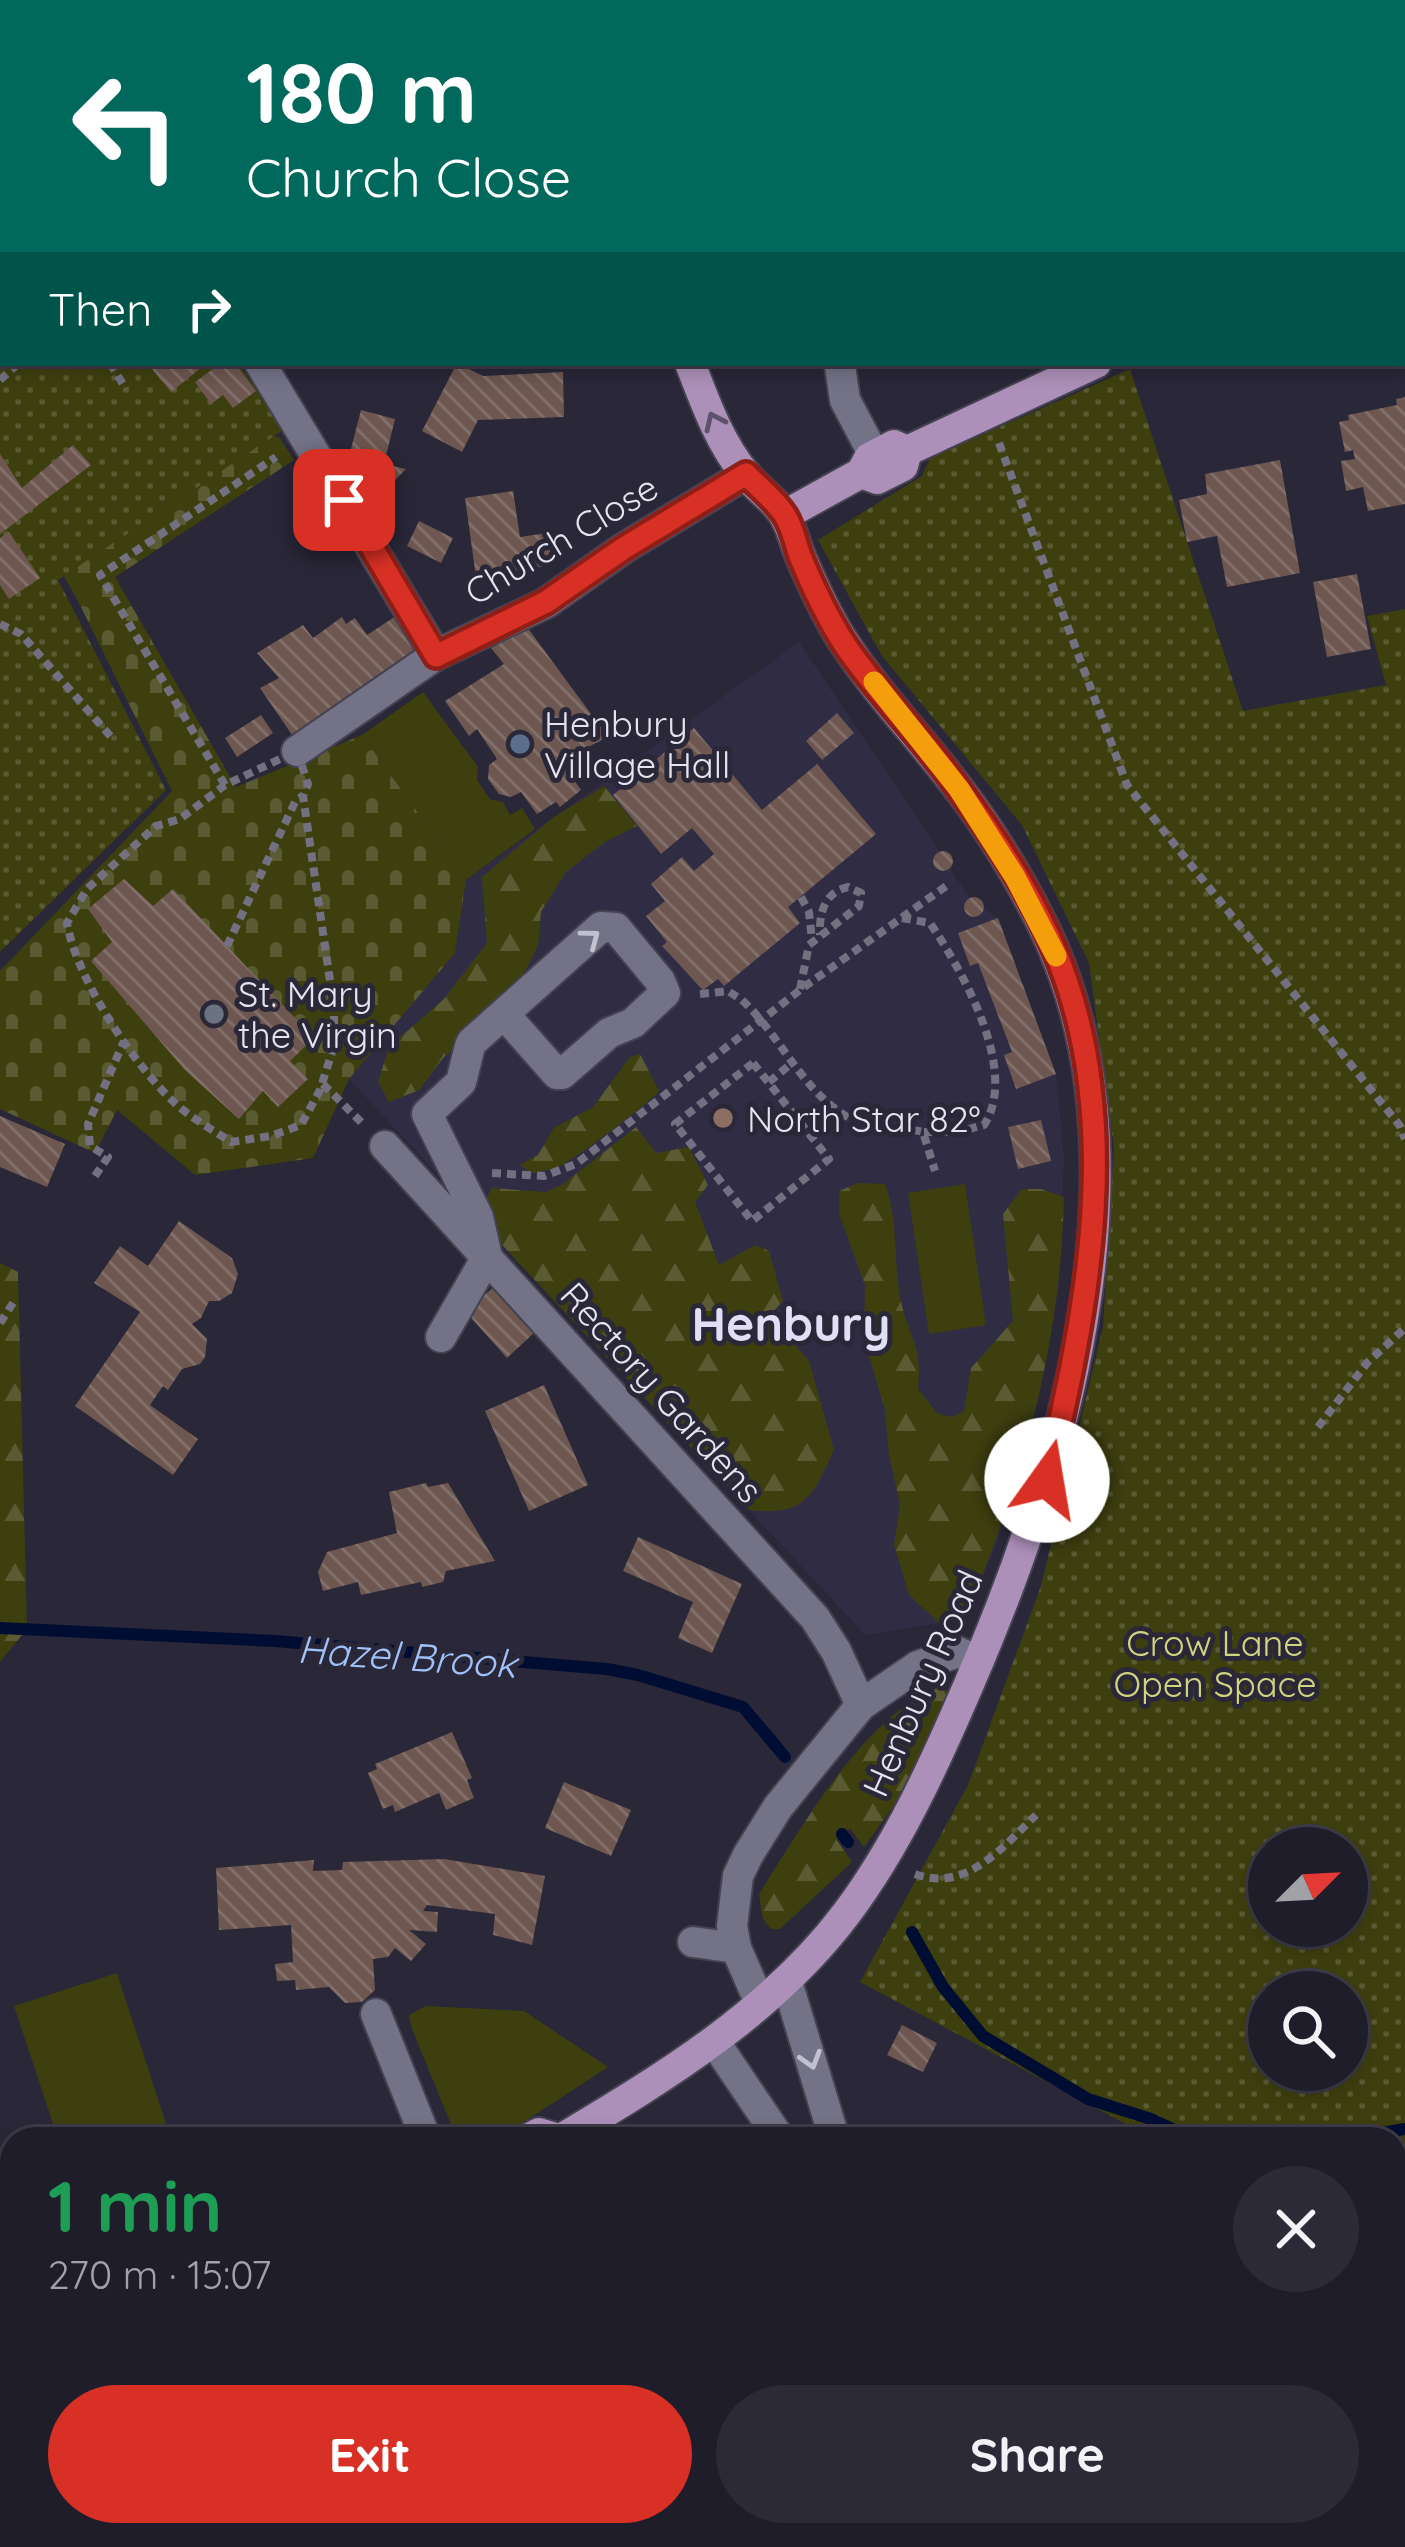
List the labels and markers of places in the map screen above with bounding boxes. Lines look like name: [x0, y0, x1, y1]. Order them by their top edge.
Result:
pin: [293, 449, 395, 551]
place label: Henbury Village Hall: [544, 701, 730, 787]
marker: Henbury Village Hall: [507, 731, 533, 757]
place label: St. Mary the Virgin: [238, 971, 397, 1057]
marker: St. Mary the Virgin: [201, 1001, 227, 1027]
place label: North Star 82°: [747, 1096, 981, 1141]
marker: North Star 82°: [710, 1105, 736, 1131]

